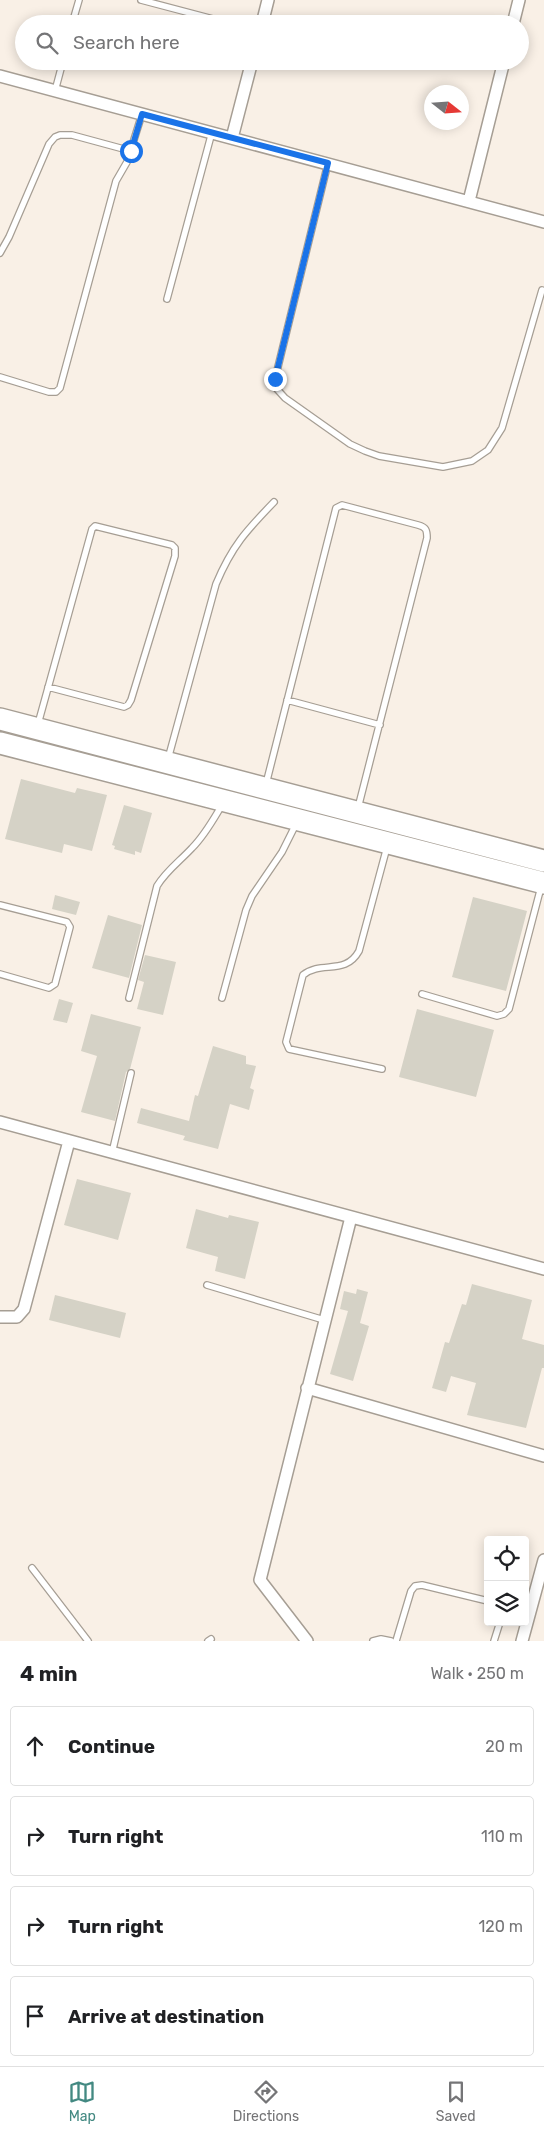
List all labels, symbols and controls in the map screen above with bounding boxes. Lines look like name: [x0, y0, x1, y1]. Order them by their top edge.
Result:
search box: [15, 15, 529, 70]
icon: search: [33, 29, 61, 57]
text: Search here: [73, 31, 180, 54]
north arrow: [424, 85, 469, 130]
route start: [120, 140, 143, 163]
route end: [264, 368, 287, 391]
map controls: [484, 1536, 529, 1626]
button: locate: [484, 1536, 529, 1581]
button: layers: [484, 1581, 529, 1626]
text: 4 min: [20, 1661, 78, 1686]
text: Walk · 250 m: [430, 1664, 524, 1683]
icon: ahead: [21, 1732, 49, 1760]
text: Continue: [68, 1735, 155, 1758]
text: 20 m: [485, 1737, 523, 1756]
icon: right: [21, 1822, 49, 1850]
text: Turn right: [68, 1825, 163, 1848]
text: 110 m: [481, 1827, 523, 1846]
icon: right: [21, 1912, 49, 1940]
text: Turn right: [68, 1915, 163, 1938]
text: 120 m: [478, 1917, 523, 1936]
icon: arrive: [21, 2002, 49, 2030]
text: Arrive at destination: [68, 2005, 264, 2028]
tab: Map: [68, 2078, 96, 2125]
tab: Directions: [233, 2078, 299, 2125]
tab: Saved: [436, 2078, 476, 2125]

